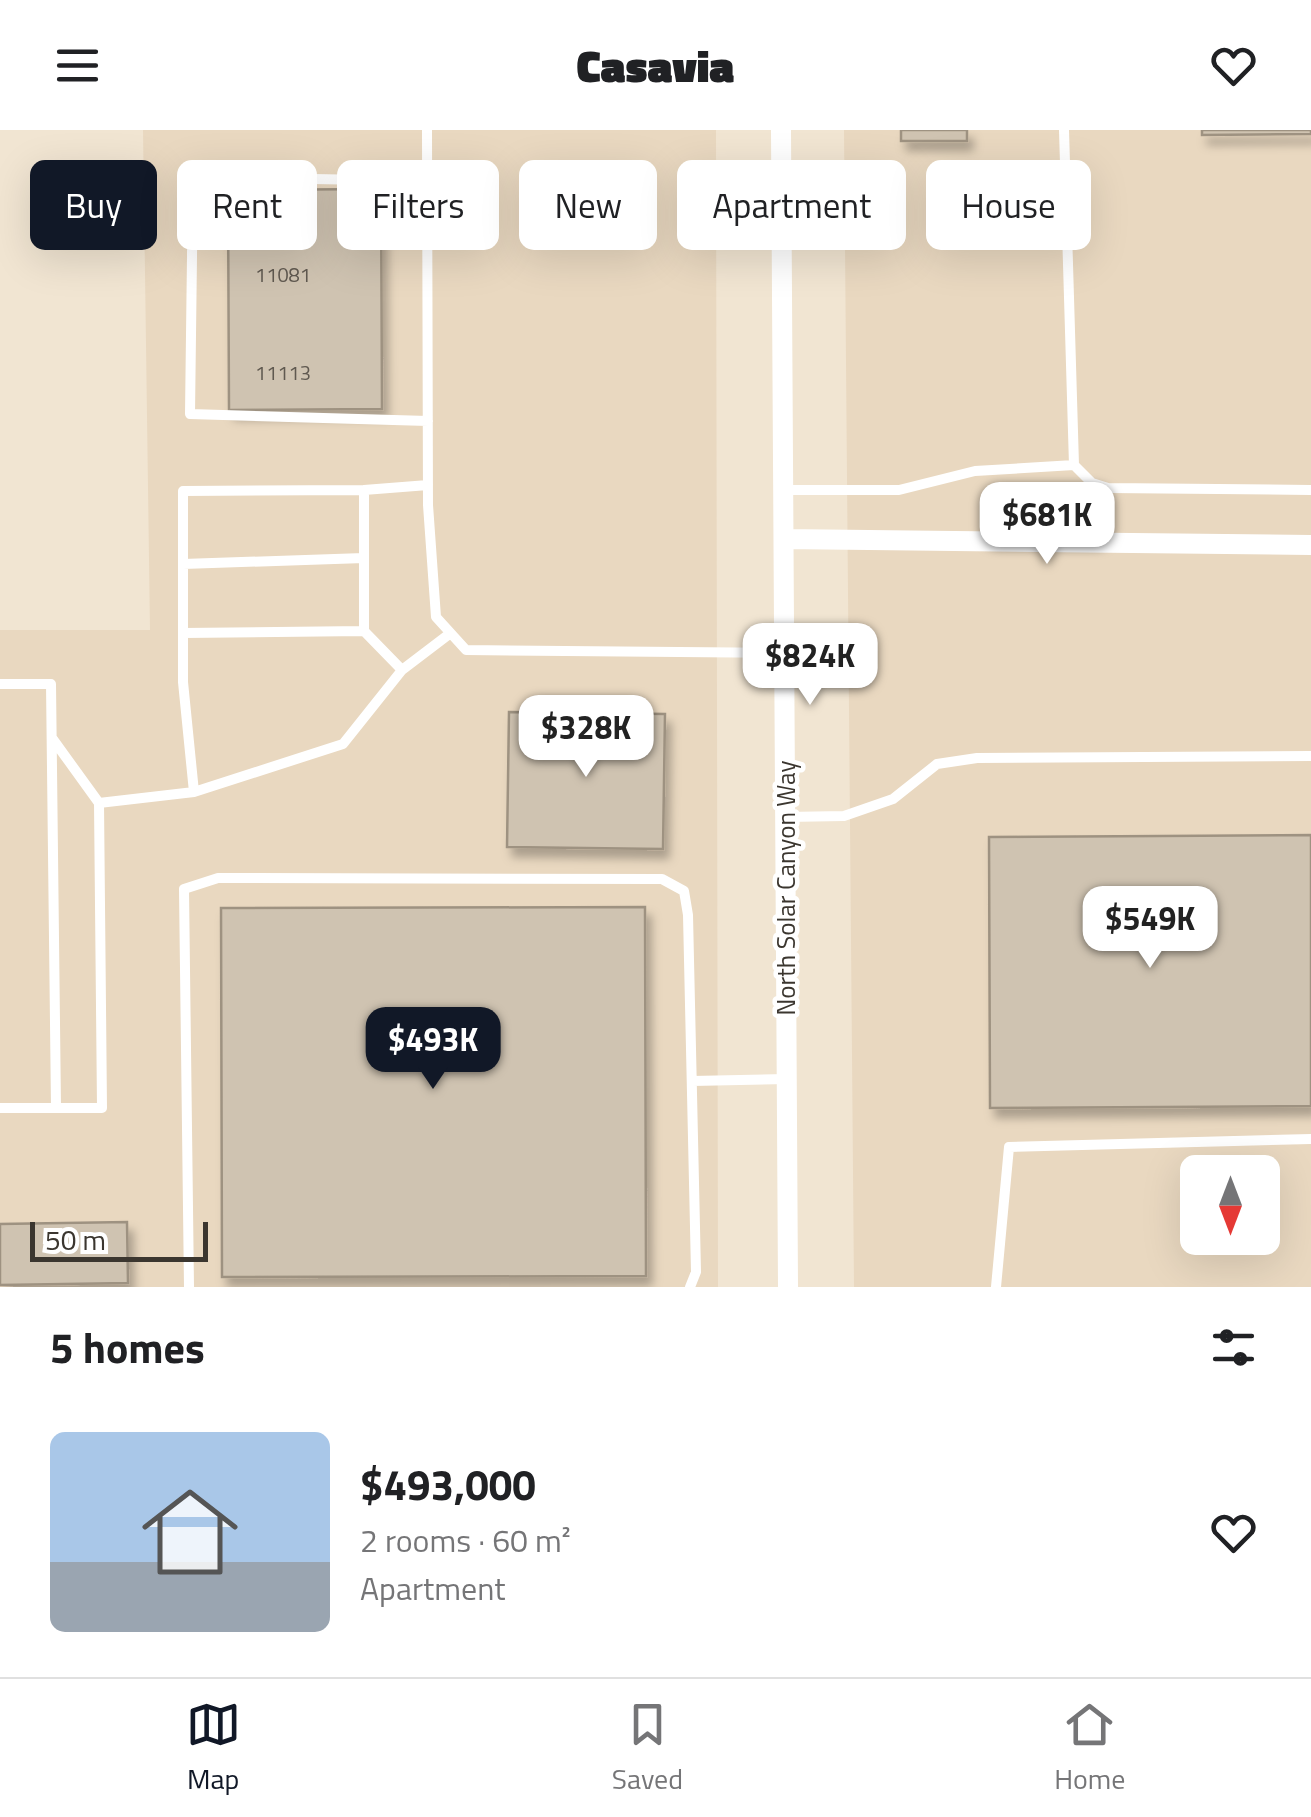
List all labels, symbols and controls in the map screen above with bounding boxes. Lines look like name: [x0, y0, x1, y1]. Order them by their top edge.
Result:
text: Casavia: [577, 31, 734, 99]
icon: menu: [50, 38, 105, 93]
icon: heart: [1206, 38, 1261, 93]
chip: Buy: [30, 160, 157, 250]
chip: Rent: [177, 160, 317, 250]
chip: Filters: [337, 160, 499, 250]
chip: New: [519, 160, 657, 250]
chip: Apartment: [677, 160, 906, 250]
chip: House: [926, 160, 1091, 250]
house number: 11081: [255, 259, 311, 290]
house number: 11113: [255, 357, 311, 388]
pin: $681K: [977, 482, 1117, 567]
text: $681K: [1002, 490, 1092, 538]
pin: $824K: [740, 623, 880, 708]
text: $824K: [765, 631, 855, 679]
pin: $328K: [516, 695, 656, 780]
text: $328K: [541, 703, 631, 751]
street label: North Solar Canyon Way: [767, 760, 805, 1016]
pin: $549K: [1080, 886, 1220, 971]
text: $549K: [1105, 894, 1195, 942]
pin: $493K: [363, 1007, 503, 1092]
text: $493K: [388, 1015, 478, 1063]
north arrow: [1180, 1155, 1280, 1255]
map controls: [1180, 1155, 1280, 1255]
scale bar: [30, 1217, 208, 1262]
text: 50 m: [45, 1218, 106, 1261]
text: 5 homes: [50, 1315, 205, 1379]
icon: filters: [1206, 1320, 1261, 1375]
text: $493,000: [360, 1452, 536, 1516]
icon: home: [130, 1472, 250, 1592]
icon: heart: [1206, 1505, 1261, 1560]
text: 2 rooms · 60 m²: [360, 1516, 571, 1564]
text: Apartment: [360, 1564, 506, 1612]
tab: Map: [186, 1697, 241, 1800]
tab: Saved: [612, 1697, 683, 1800]
tab: Home: [1054, 1697, 1125, 1800]

